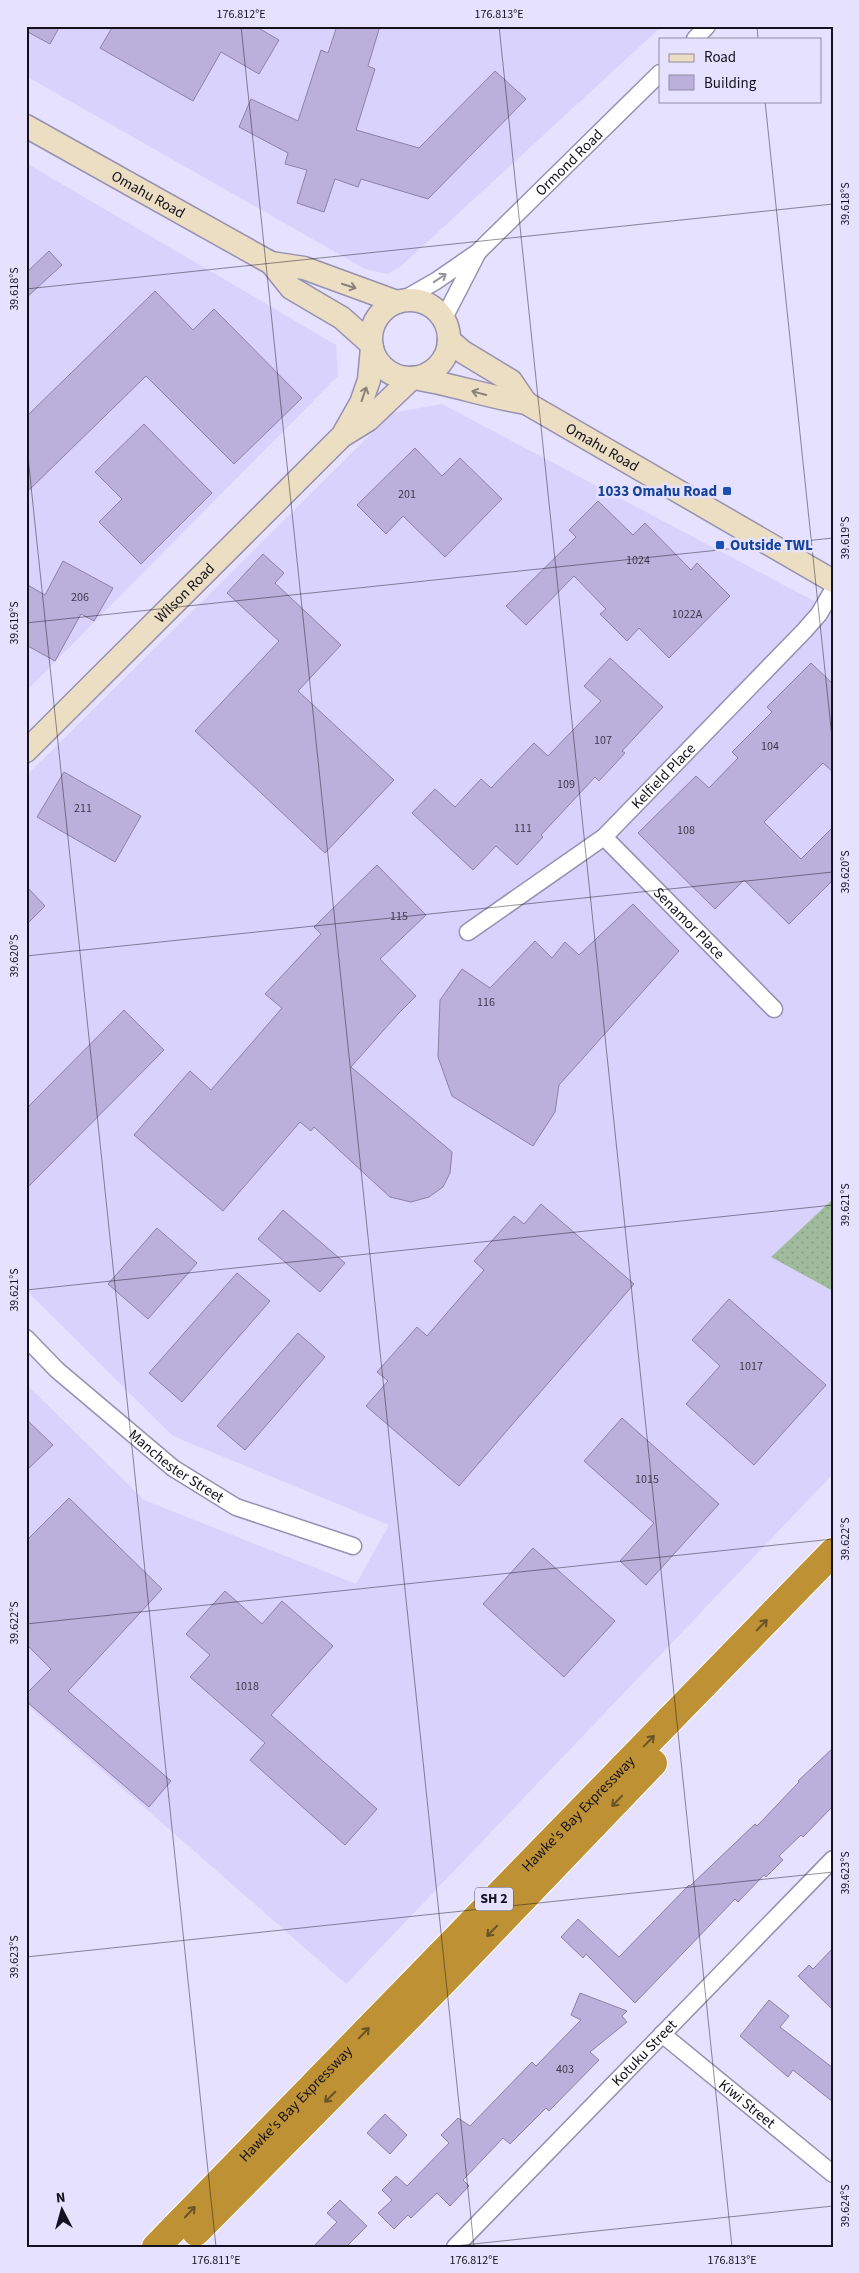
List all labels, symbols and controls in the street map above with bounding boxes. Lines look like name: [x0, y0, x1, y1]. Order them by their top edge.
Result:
text: 176.812°E: [216, 6, 266, 23]
text: 176.813°E: [474, 6, 524, 23]
legend: [659, 38, 822, 102]
text: Road: [704, 47, 736, 68]
text: Building: [704, 73, 757, 94]
street label: Ormond Road: [530, 124, 608, 201]
street label: Omahu Road: [107, 165, 189, 223]
text: 39.618°S: [837, 182, 854, 226]
text: 39.618°S: [6, 267, 23, 311]
one-way arrow: [433, 273, 447, 283]
one-way arrow: [341, 282, 357, 291]
one-way arrow: [360, 387, 369, 403]
one-way arrow: [471, 388, 487, 397]
street label: Omahu Road: [562, 418, 643, 477]
place label: 1033 Omahu Road: [598, 481, 717, 502]
marker: 1033 Omahu Road: [721, 485, 733, 497]
house number: 201: [398, 486, 416, 503]
text: 39.619°S: [837, 516, 854, 560]
place label: Outside TWL: [730, 535, 813, 556]
marker: Outside TWL: [714, 539, 726, 551]
house number: 1024: [626, 552, 650, 569]
street label: Wilson Road: [150, 558, 219, 628]
house number: 206: [71, 589, 89, 606]
text: 39.619°S: [6, 601, 23, 645]
house number: 1022A: [672, 606, 703, 623]
house number: 107: [594, 732, 612, 749]
street label: Kelfield Place: [626, 738, 700, 814]
house number: 104: [761, 738, 779, 755]
house number: 109: [557, 776, 575, 793]
house number: 211: [74, 800, 92, 817]
house number: 111: [514, 820, 532, 837]
house number: 108: [677, 822, 695, 839]
text: 39.620°S: [837, 850, 854, 894]
street label: Senamor Place: [649, 882, 730, 964]
house number: 115: [390, 908, 408, 925]
text: 39.620°S: [6, 934, 23, 978]
house number: 116: [477, 994, 495, 1011]
text: 39.621°S: [837, 1183, 854, 1227]
text: 39.621°S: [6, 1268, 23, 1312]
house number: 1017: [739, 1358, 763, 1375]
street label: Manchester Street: [124, 1424, 228, 1508]
house number: 1015: [635, 1471, 659, 1488]
text: 39.622°S: [837, 1517, 854, 1561]
text: 39.622°S: [6, 1601, 23, 1645]
one-way arrow: [756, 1618, 768, 1631]
house number: 1018: [235, 1678, 259, 1695]
one-way arrow: [642, 1735, 655, 1747]
street label: Hawke's Bay Expressway: [517, 1751, 640, 1876]
one-way arrow: [611, 1795, 623, 1807]
text: 39.623°S: [837, 1851, 854, 1895]
road number: SH 2: [475, 1888, 513, 1910]
one-way arrow: [486, 1924, 498, 1937]
text: 39.623°S: [6, 1935, 23, 1979]
street label: Kotuku Street: [607, 2015, 682, 2091]
one-way arrow: [358, 2027, 370, 2039]
street label: Hawke's Bay Expressway: [234, 2041, 357, 2166]
house number: 403: [556, 2061, 574, 2078]
street label: Kiwi Street: [714, 2074, 780, 2133]
one-way arrow: [323, 2091, 336, 2103]
text: 39.624°S: [837, 2184, 854, 2228]
north arrow: [38, 2186, 88, 2236]
text: N: [55, 2188, 66, 2208]
one-way arrow: [184, 2206, 196, 2218]
text: 176.811°E: [191, 2252, 241, 2269]
text: 176.812°E: [449, 2252, 499, 2269]
text: 176.813°E: [707, 2252, 757, 2269]

